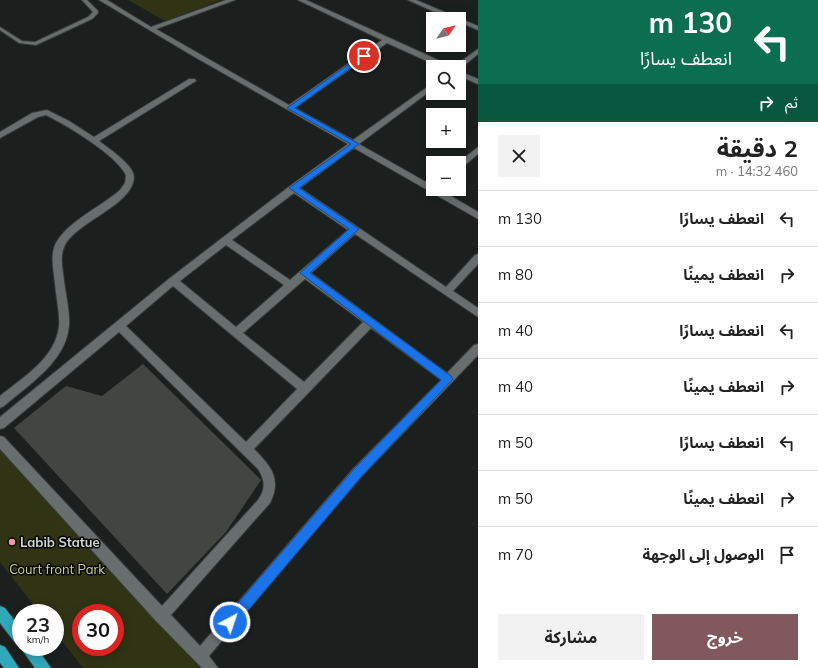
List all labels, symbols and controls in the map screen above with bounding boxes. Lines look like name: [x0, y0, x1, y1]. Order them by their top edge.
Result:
text: 130 m: [649, 5, 732, 40]
north arrow: [426, 12, 466, 52]
map controls: [426, 12, 466, 196]
icon: left: [746, 16, 798, 68]
pin: [347, 39, 381, 73]
icon: arrive: [353, 45, 375, 67]
text: انعطف يسارًا: [640, 47, 732, 70]
button: search: [426, 60, 466, 100]
icon: right: [755, 92, 777, 114]
text: ثم: [785, 93, 798, 112]
button: +: [426, 108, 466, 148]
text: 2 دقيقة: [717, 133, 798, 163]
button: close: [498, 135, 540, 177]
button: −: [426, 156, 466, 196]
text: 460 m · 14:32: [716, 163, 798, 179]
icon: left: [776, 208, 798, 230]
text: 130 m: [498, 209, 542, 228]
text: انعطف يسارًا: [679, 209, 764, 228]
icon: right: [776, 264, 798, 286]
text: 80 m: [498, 265, 533, 284]
text: انعطف يمينًا: [683, 265, 764, 284]
icon: left: [776, 320, 798, 342]
text: 40 m: [498, 321, 533, 340]
text: انعطف يسارًا: [679, 321, 764, 340]
icon: right: [776, 376, 798, 398]
text: 40 m: [498, 377, 533, 396]
text: انعطف يمينًا: [683, 377, 764, 396]
icon: left: [776, 432, 798, 454]
text: 50 m: [498, 433, 533, 452]
text: انعطف يسارًا: [679, 433, 764, 452]
icon: right: [776, 488, 798, 510]
text: 50 m: [498, 489, 533, 508]
text: انعطف يمينًا: [683, 489, 764, 508]
place label: Labib Statue: [20, 534, 100, 550]
marker: Labib Statue: [7, 537, 17, 547]
icon: arrive: [776, 544, 798, 566]
text: 70 m: [498, 545, 533, 564]
text: الوصول إلى الوجهة: [643, 545, 764, 564]
park label: Court front Park: [9, 561, 105, 577]
position arrow: [209, 601, 251, 643]
speed limit sign: 30: [72, 604, 124, 656]
text: 23: [26, 612, 50, 637]
button: مشاركة: [498, 614, 644, 660]
button: خروج: [652, 614, 798, 660]
text: km/h: [27, 633, 49, 646]

